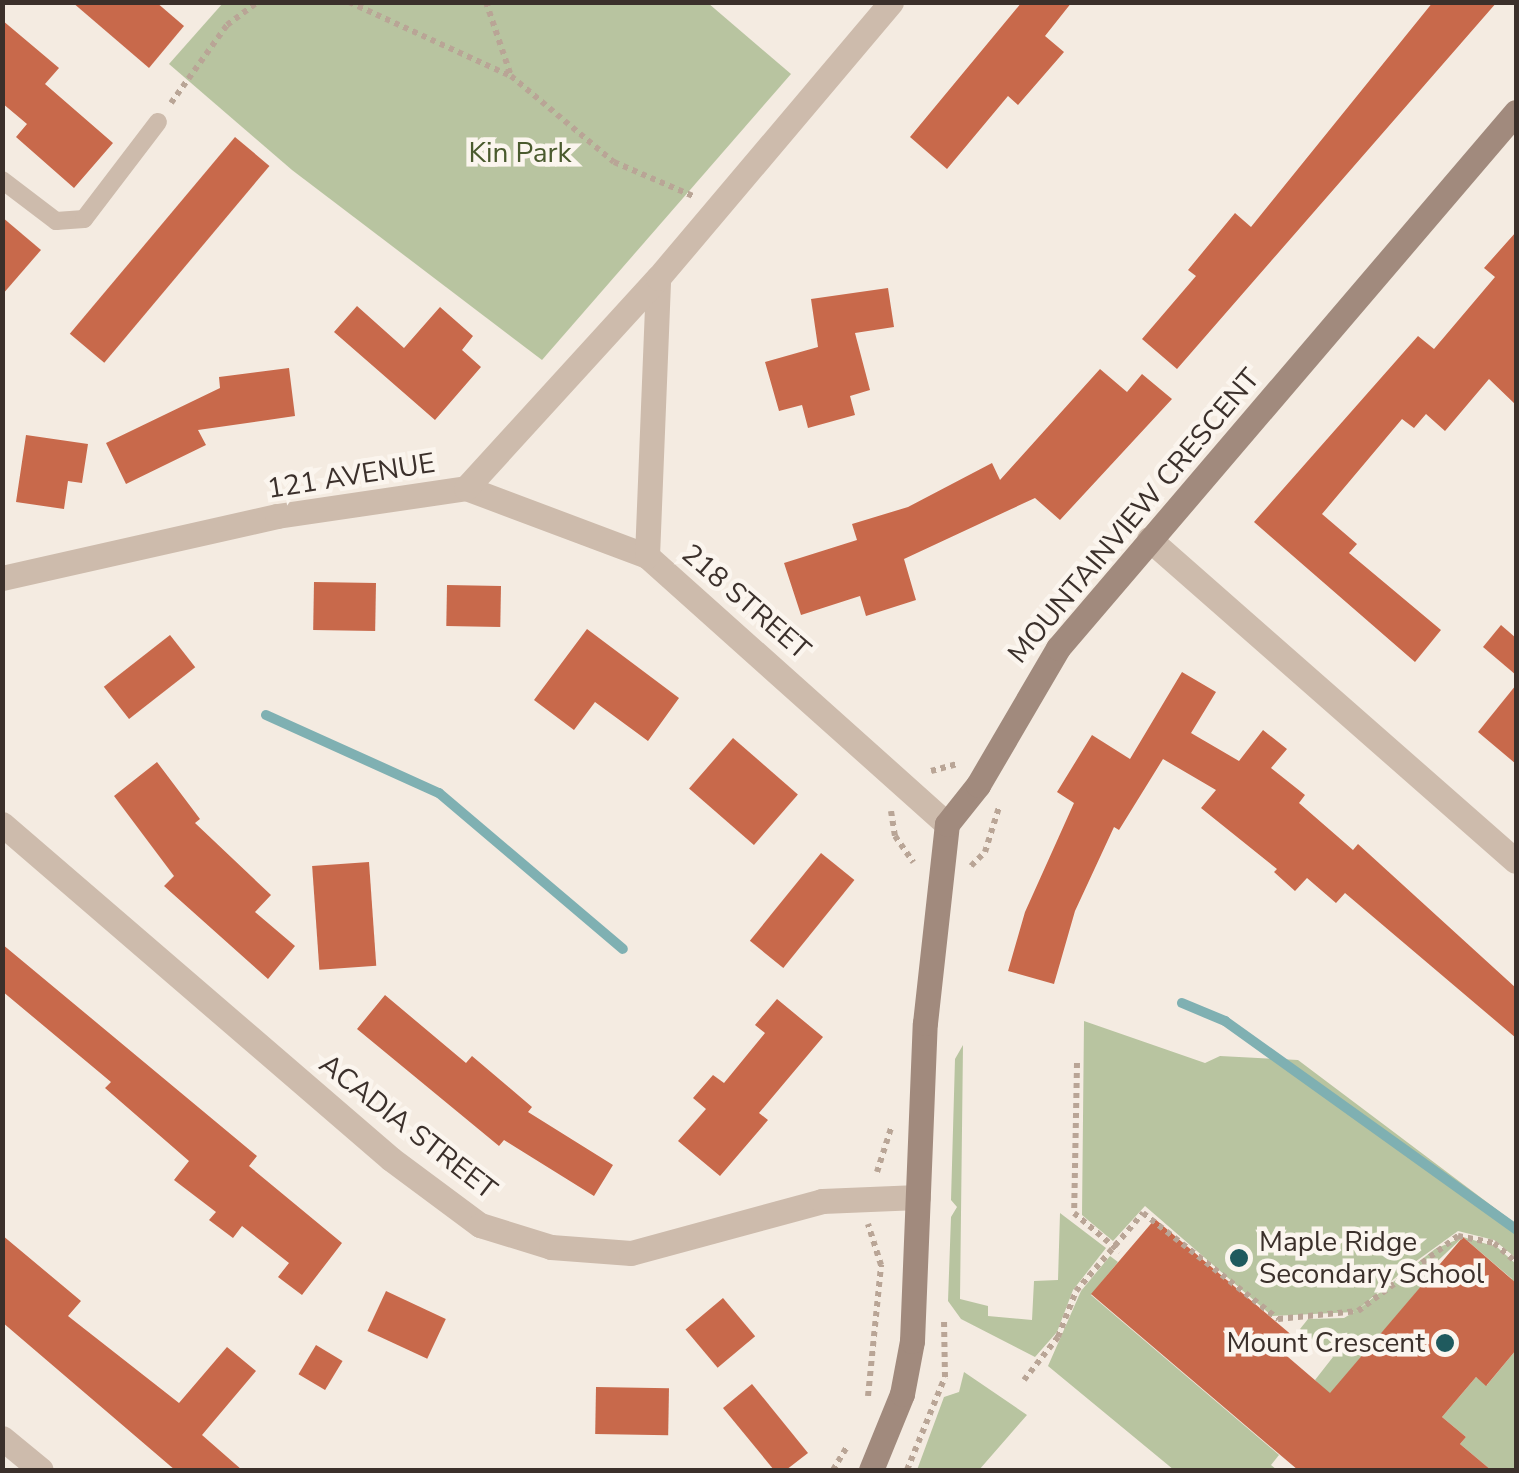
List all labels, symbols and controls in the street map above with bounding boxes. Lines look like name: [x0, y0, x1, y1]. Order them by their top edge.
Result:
park label: Kin Park: [468, 136, 572, 170]
street label: MOUNTAINVIEW CRESCENT: [1001, 362, 1267, 670]
street label: 121 AVENUE: [265, 446, 437, 506]
street label: 218 STREET: [675, 537, 817, 667]
street label: ACADIA STREET: [313, 1047, 503, 1207]
place label: Maple Ridge Secondary School: [1259, 1225, 1484, 1291]
marker: Maple Ridge Secondary School: [1228, 1247, 1250, 1269]
place label: Mount Crescent: [1227, 1326, 1425, 1360]
marker: Mount Crescent: [1434, 1332, 1456, 1354]

